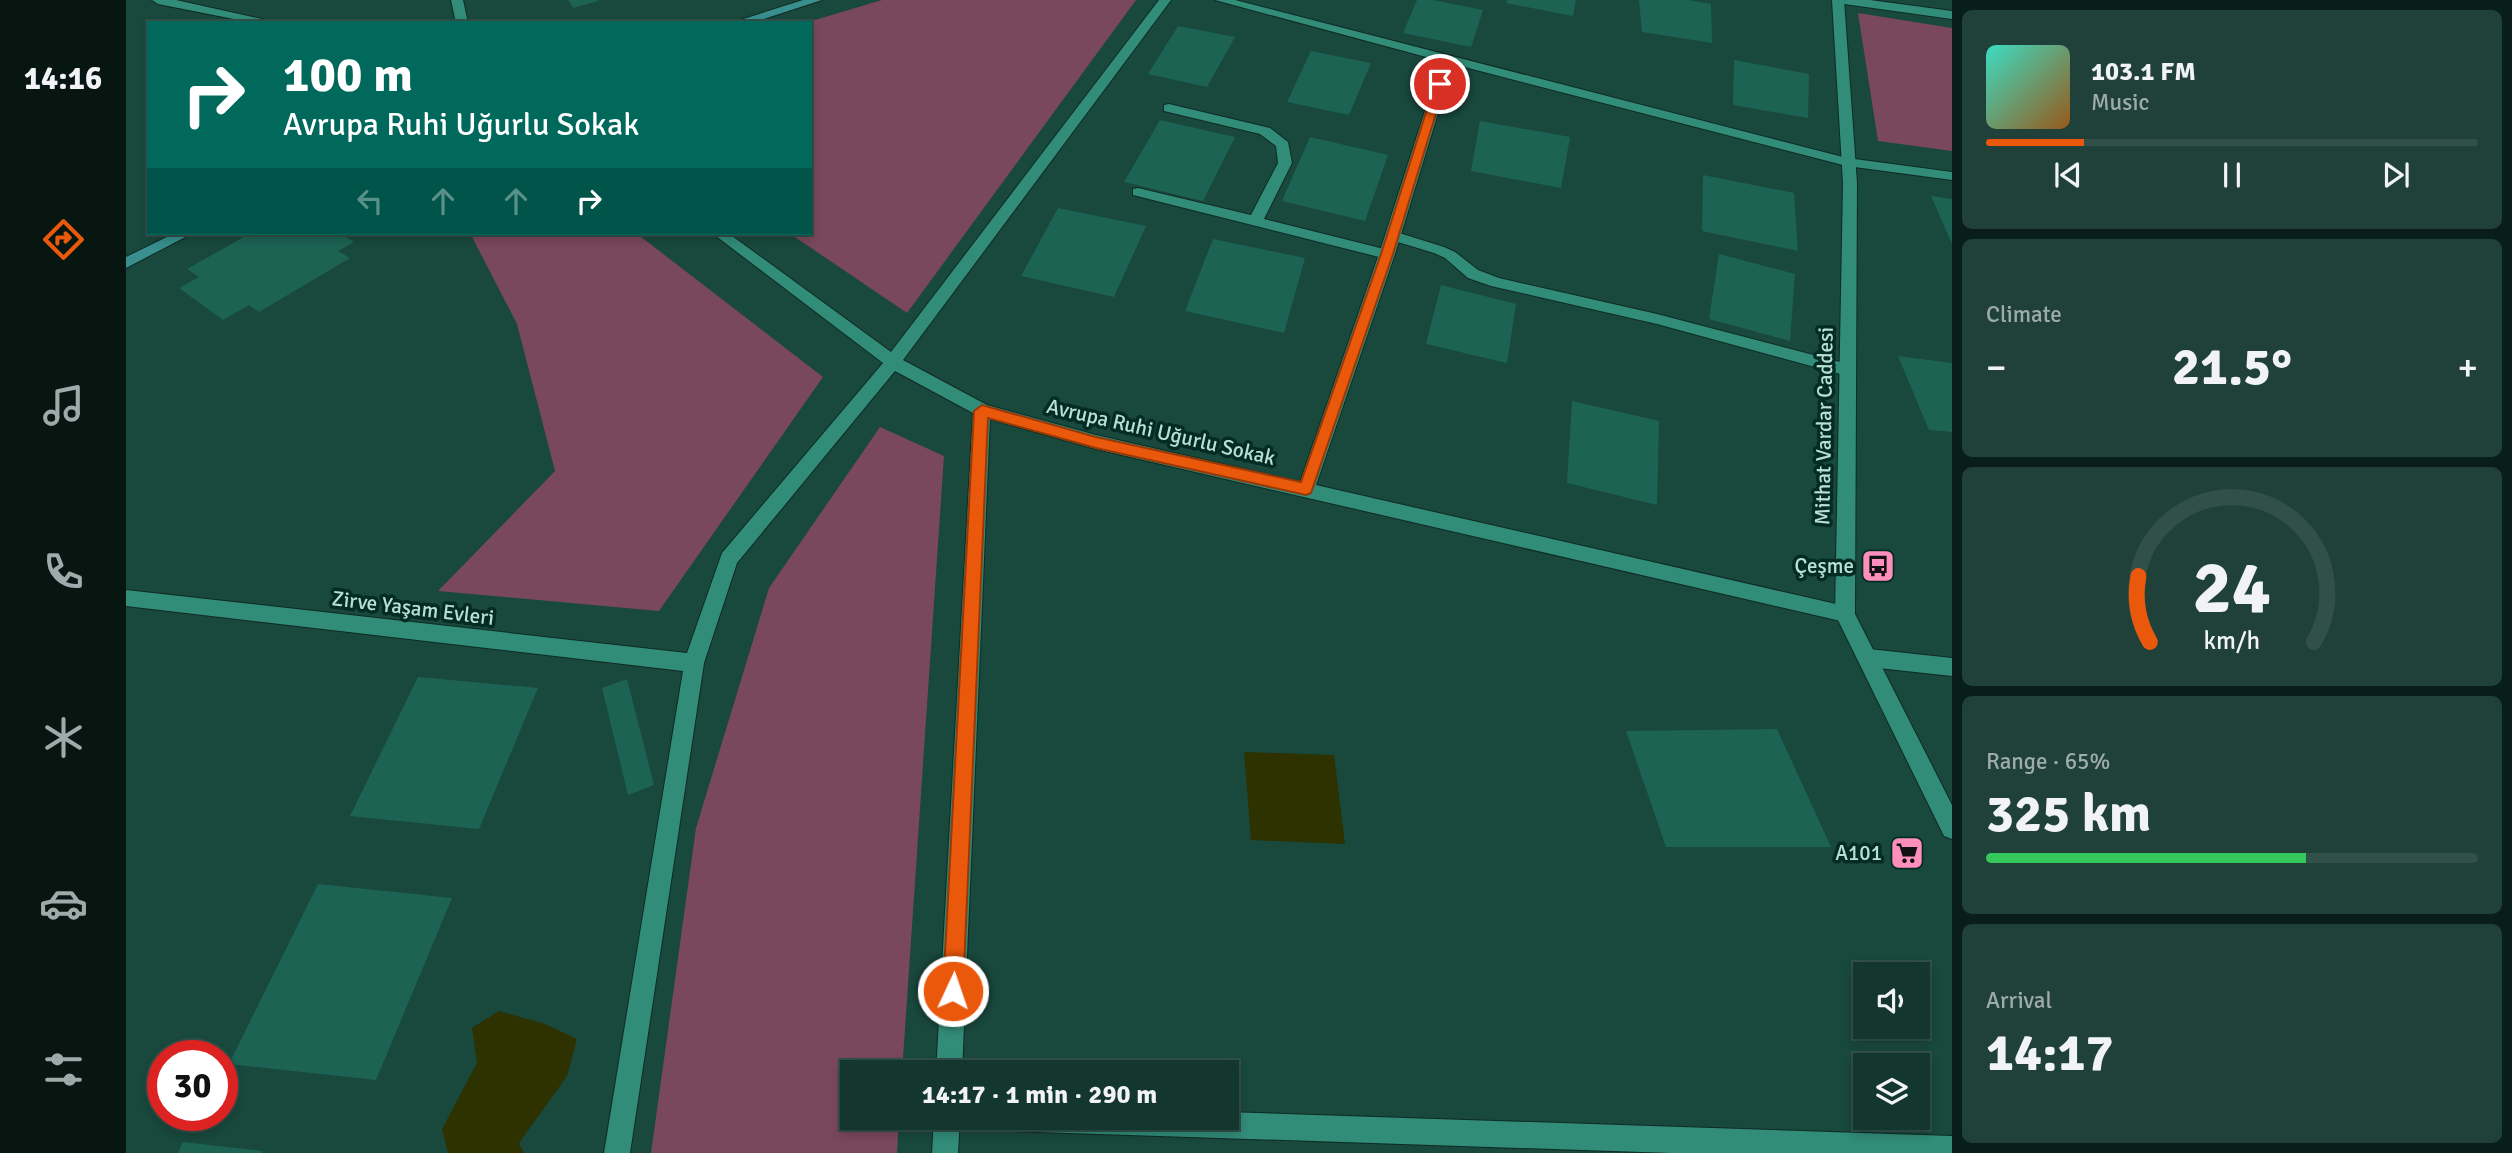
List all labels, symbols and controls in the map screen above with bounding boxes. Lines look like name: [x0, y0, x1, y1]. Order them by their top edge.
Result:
text: 100 m: [283, 45, 413, 105]
icon: right: [168, 49, 259, 140]
pin: [1410, 54, 1470, 114]
text: 103.1 FM: [2091, 56, 2196, 88]
text: 14:16: [24, 59, 102, 98]
icon: arrive: [1421, 65, 1459, 103]
text: Music: [2091, 88, 2149, 117]
text: Avrupa Ruhi Uğurlu Sokak: [283, 105, 639, 144]
icon: previous: [2049, 156, 2087, 194]
icon: pause: [2213, 156, 2251, 194]
icon: next: [2377, 156, 2415, 194]
icon: left: [351, 182, 389, 220]
icon: ahead: [424, 182, 462, 220]
icon: ahead: [497, 182, 535, 220]
icon: right: [570, 182, 608, 220]
icon: directions: [39, 215, 88, 264]
text: Climate: [1986, 300, 2062, 329]
street label: Mithat Vardar Caddesi: [1809, 327, 1839, 525]
text: 21.5°: [2172, 335, 2292, 399]
text: −: [1986, 344, 2007, 391]
text: +: [2457, 344, 2478, 391]
icon: music: [39, 381, 88, 430]
street label: Avrupa Ruhi Uğurlu Sokak: [1044, 393, 1278, 471]
text: 24: [2193, 545, 2271, 634]
icon: phone: [39, 547, 88, 596]
bus stop icon: Çeşme: [1859, 547, 1897, 585]
place label: Çeşme: [1795, 553, 1854, 579]
street label: Zirve Yaşam Evleri: [330, 585, 496, 631]
text: km/h: [2204, 625, 2260, 656]
icon: climate: [39, 713, 88, 762]
text: Range · 65%: [1986, 747, 2110, 776]
text: 325 km: [1986, 782, 2151, 846]
supermarket icon: A101: [1888, 834, 1926, 872]
place label: A101: [1835, 840, 1882, 866]
icon: car: [39, 879, 88, 928]
position arrow: [916, 954, 990, 1028]
map controls: [1853, 962, 1930, 1130]
button: sound: [1853, 962, 1930, 1039]
text: Arrival: [1986, 986, 2052, 1015]
text: 14:17: [1986, 1021, 2114, 1085]
speed limit sign: 30: [147, 1040, 238, 1131]
icon: filters: [39, 1045, 88, 1094]
button: layers: [1853, 1053, 1930, 1130]
text: 14:17 · 1 min · 290 m: [922, 1079, 1157, 1111]

